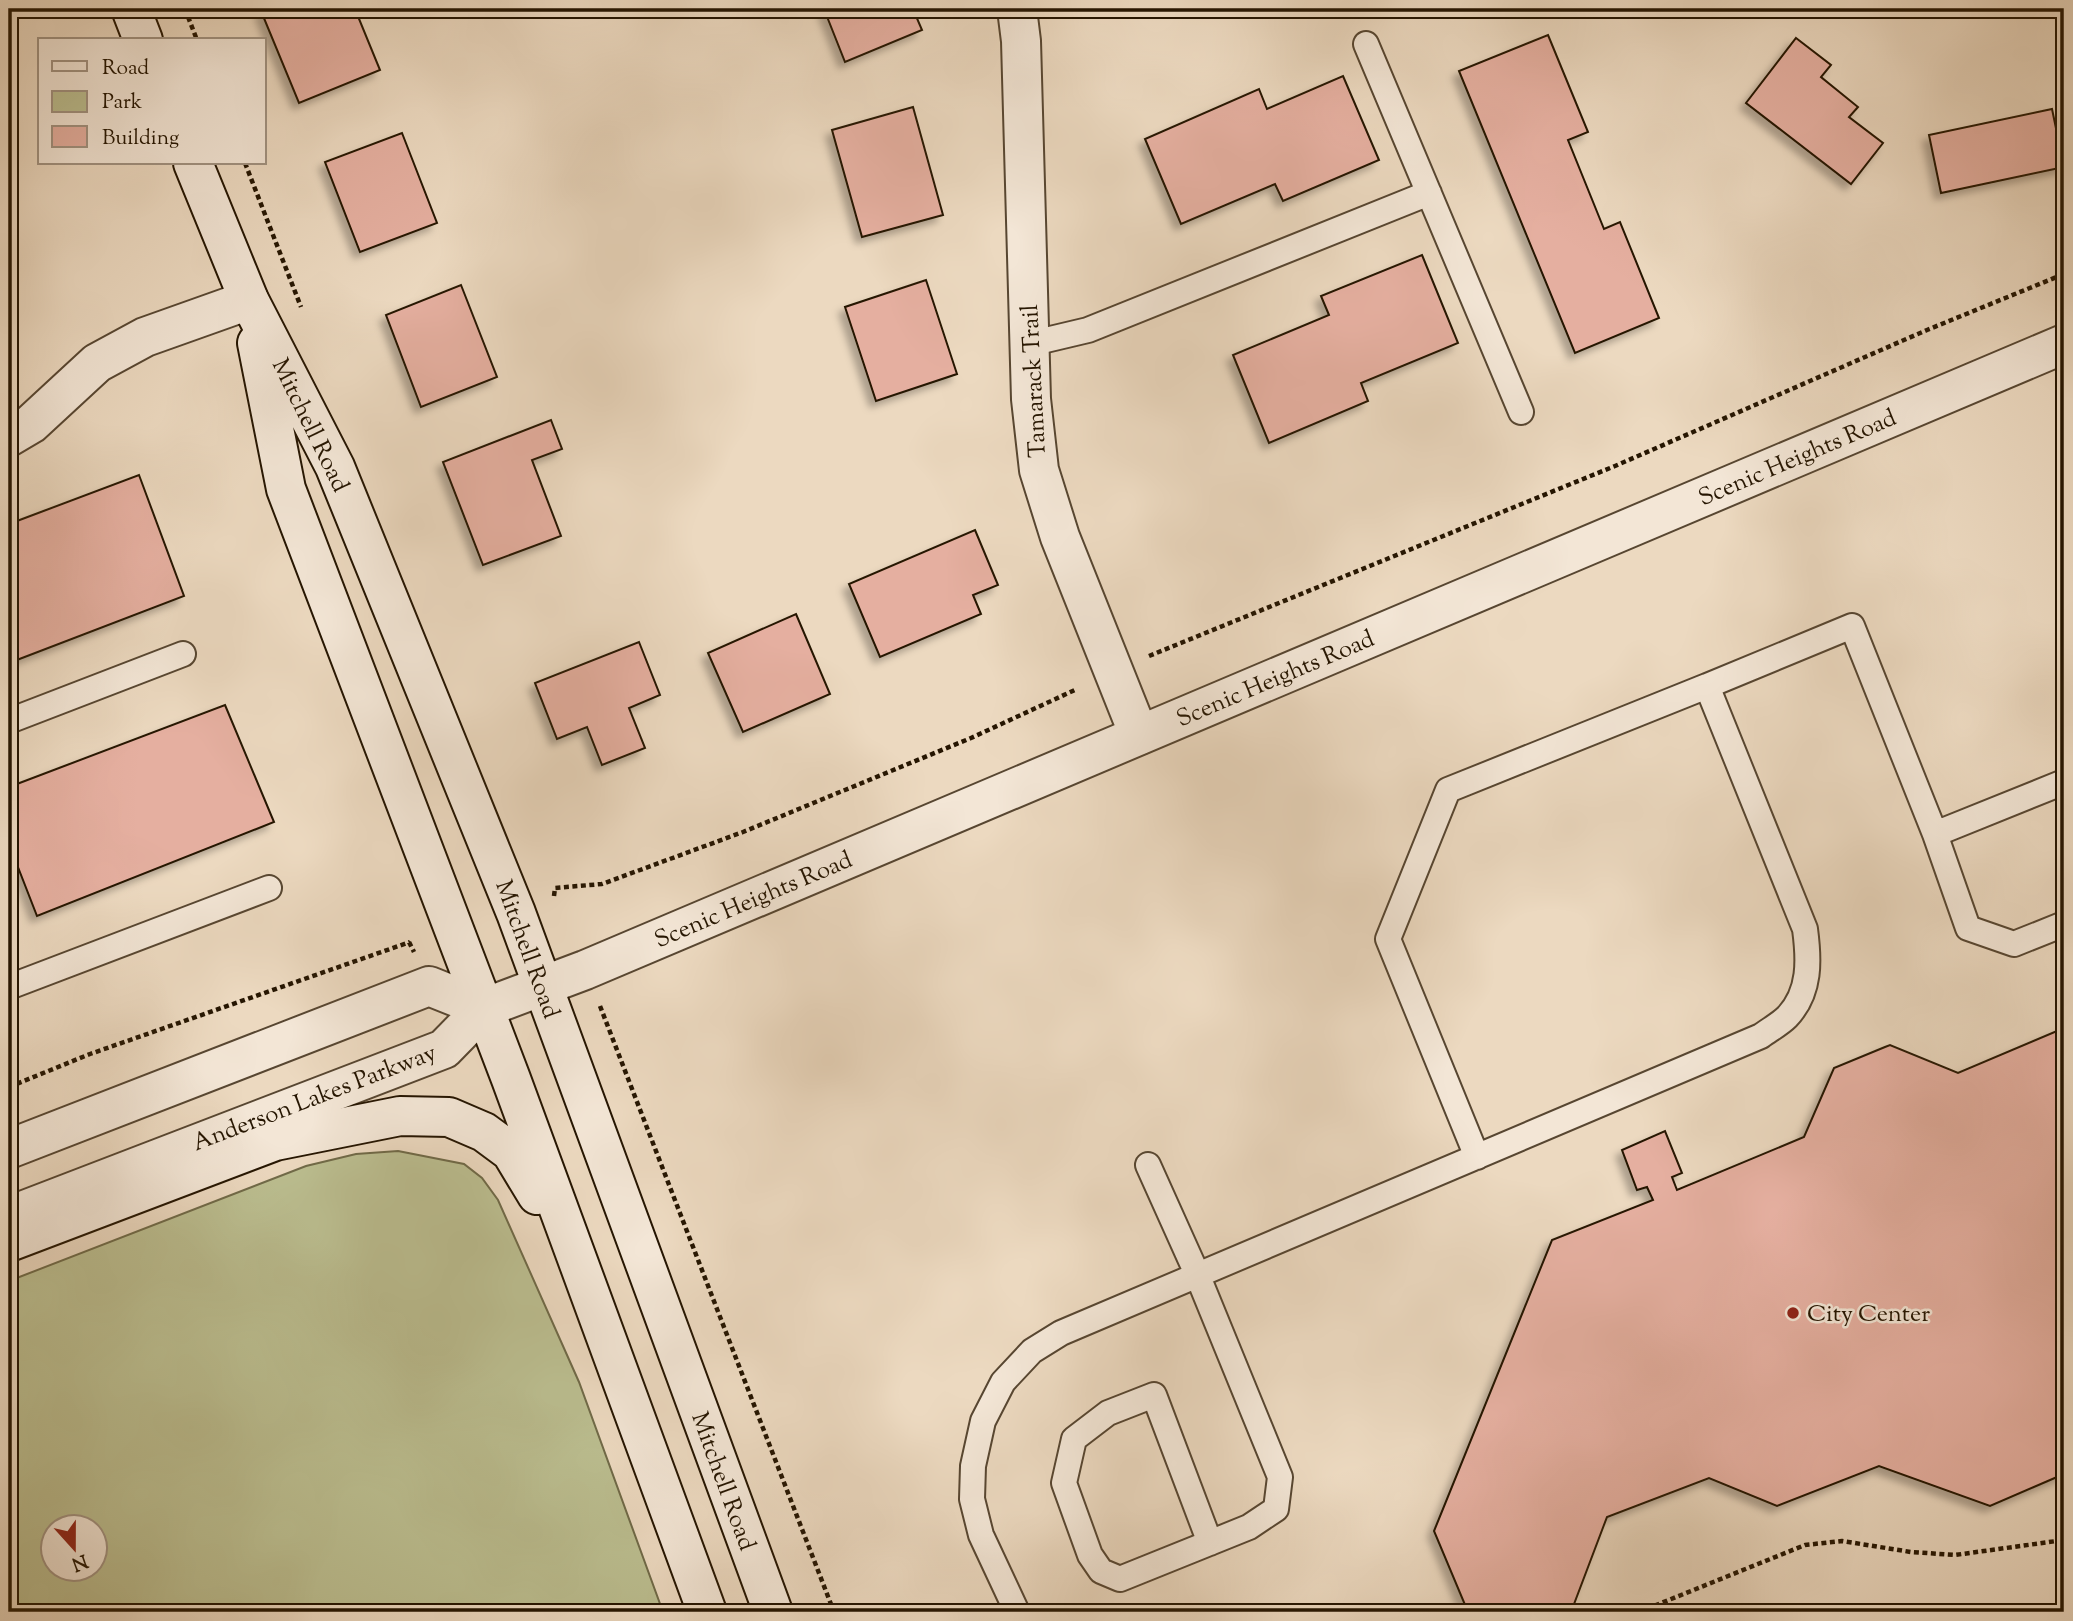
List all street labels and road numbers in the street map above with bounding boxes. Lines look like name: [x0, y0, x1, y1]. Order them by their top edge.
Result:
street label: Tamarack Trail: [1014, 303, 1056, 458]
street label: Mitchell Road: [262, 353, 356, 499]
street label: Scenic Heights Road: [1693, 402, 1903, 516]
street label: Scenic Heights Road: [1171, 623, 1381, 737]
street label: Scenic Heights Road: [649, 844, 859, 958]
street label: Mitchell Road: [485, 876, 567, 1024]
street label: Anderson Lakes Parkway: [188, 1037, 442, 1161]
street label: Mitchell Road: [681, 1408, 763, 1556]

